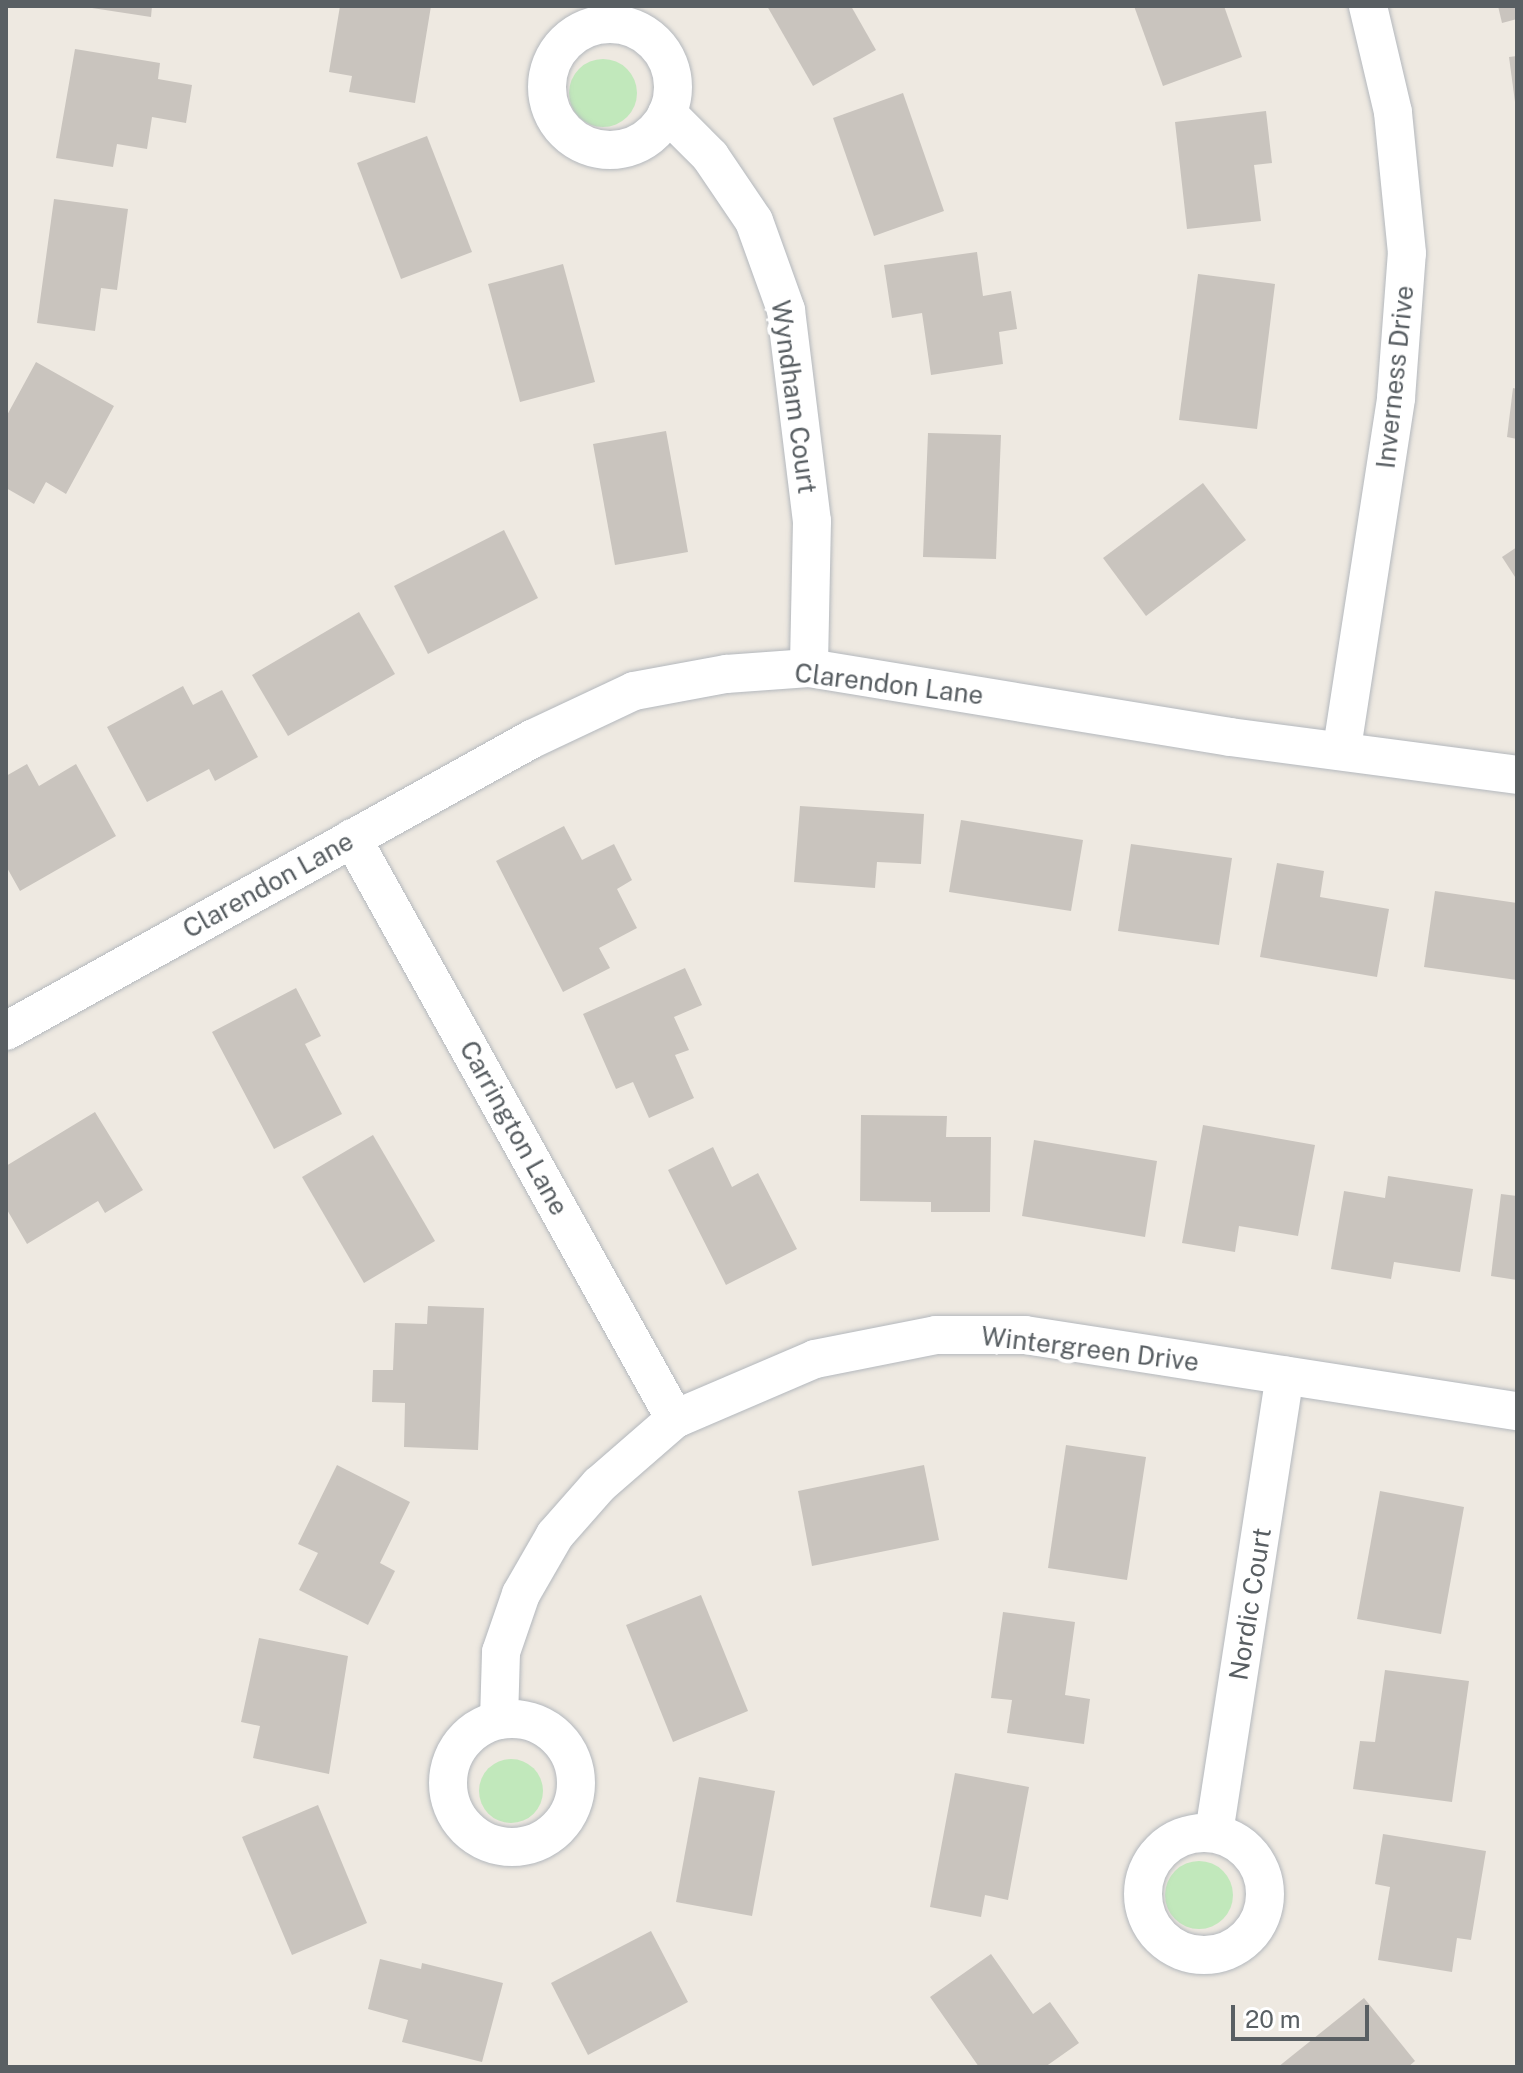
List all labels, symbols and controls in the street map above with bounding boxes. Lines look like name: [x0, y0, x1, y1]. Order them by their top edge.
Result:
street label: Inverness Drive: [1370, 284, 1420, 470]
street label: Wyndham Court: [765, 298, 823, 496]
street label: Clarendon Lane: [793, 657, 985, 711]
street label: Clarendon Lane: [177, 825, 359, 945]
street label: Carrington Lane: [453, 1035, 575, 1221]
street label: Wintergreen Drive: [979, 1320, 1201, 1378]
street label: Nordic Court: [1223, 1525, 1277, 1683]
scale bar: [1235, 1989, 1373, 2039]
text: 20 m: [1245, 2005, 1301, 2033]

